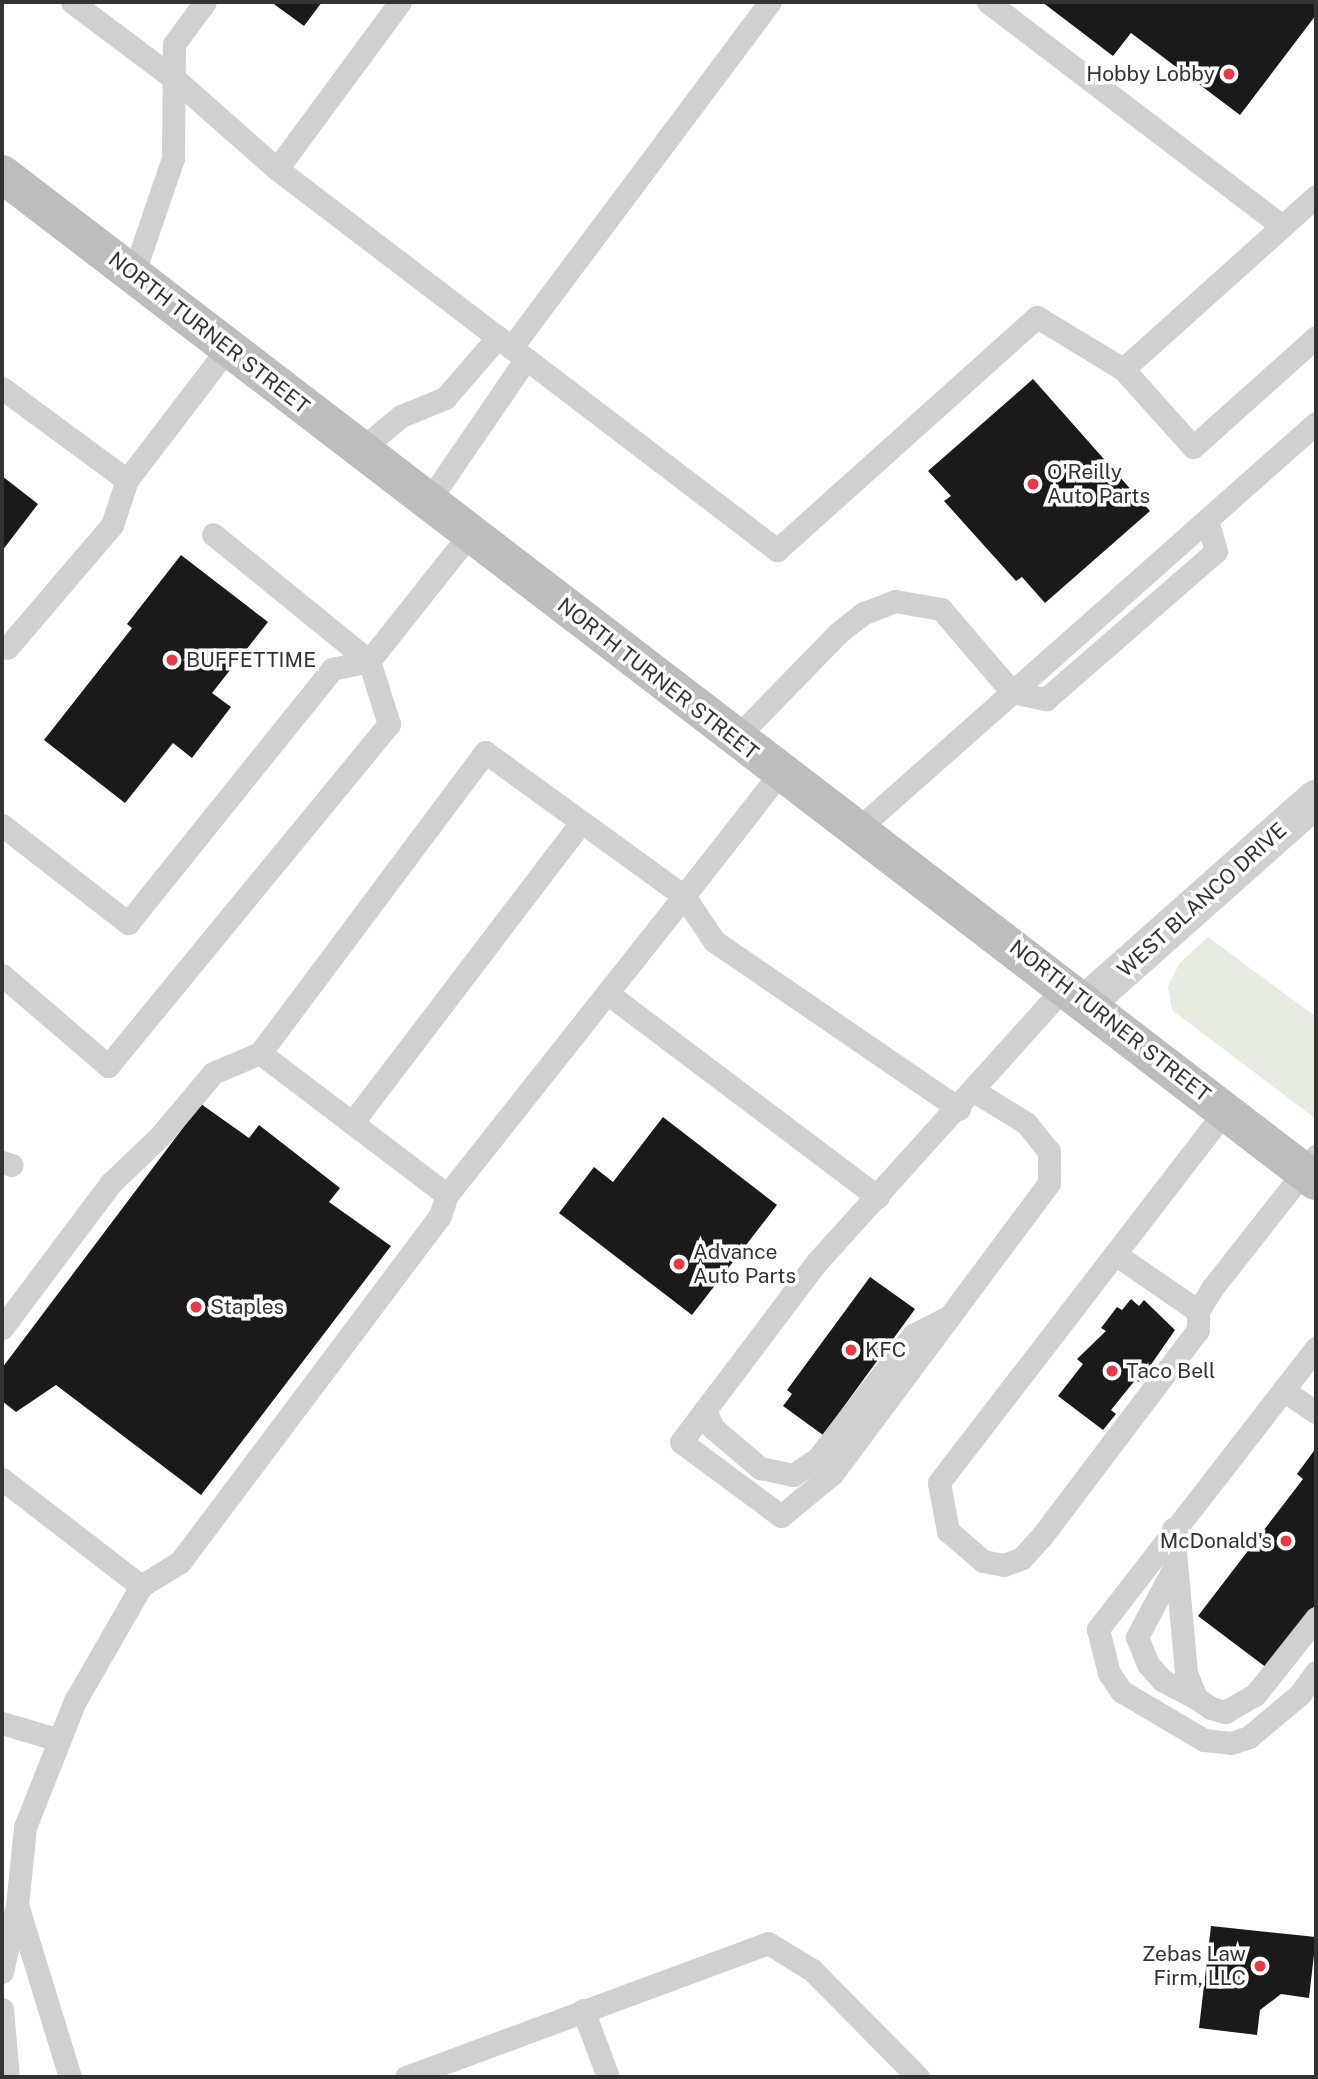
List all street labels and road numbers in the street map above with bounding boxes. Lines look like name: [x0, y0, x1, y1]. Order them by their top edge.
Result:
street label: NORTH TURNER STREET: [104, 247, 314, 419]
street label: NORTH TURNER STREET: [553, 593, 763, 765]
street label: WEST BLANCO DRIVE: [1112, 817, 1292, 983]
street label: NORTH TURNER STREET: [1005, 935, 1215, 1107]

